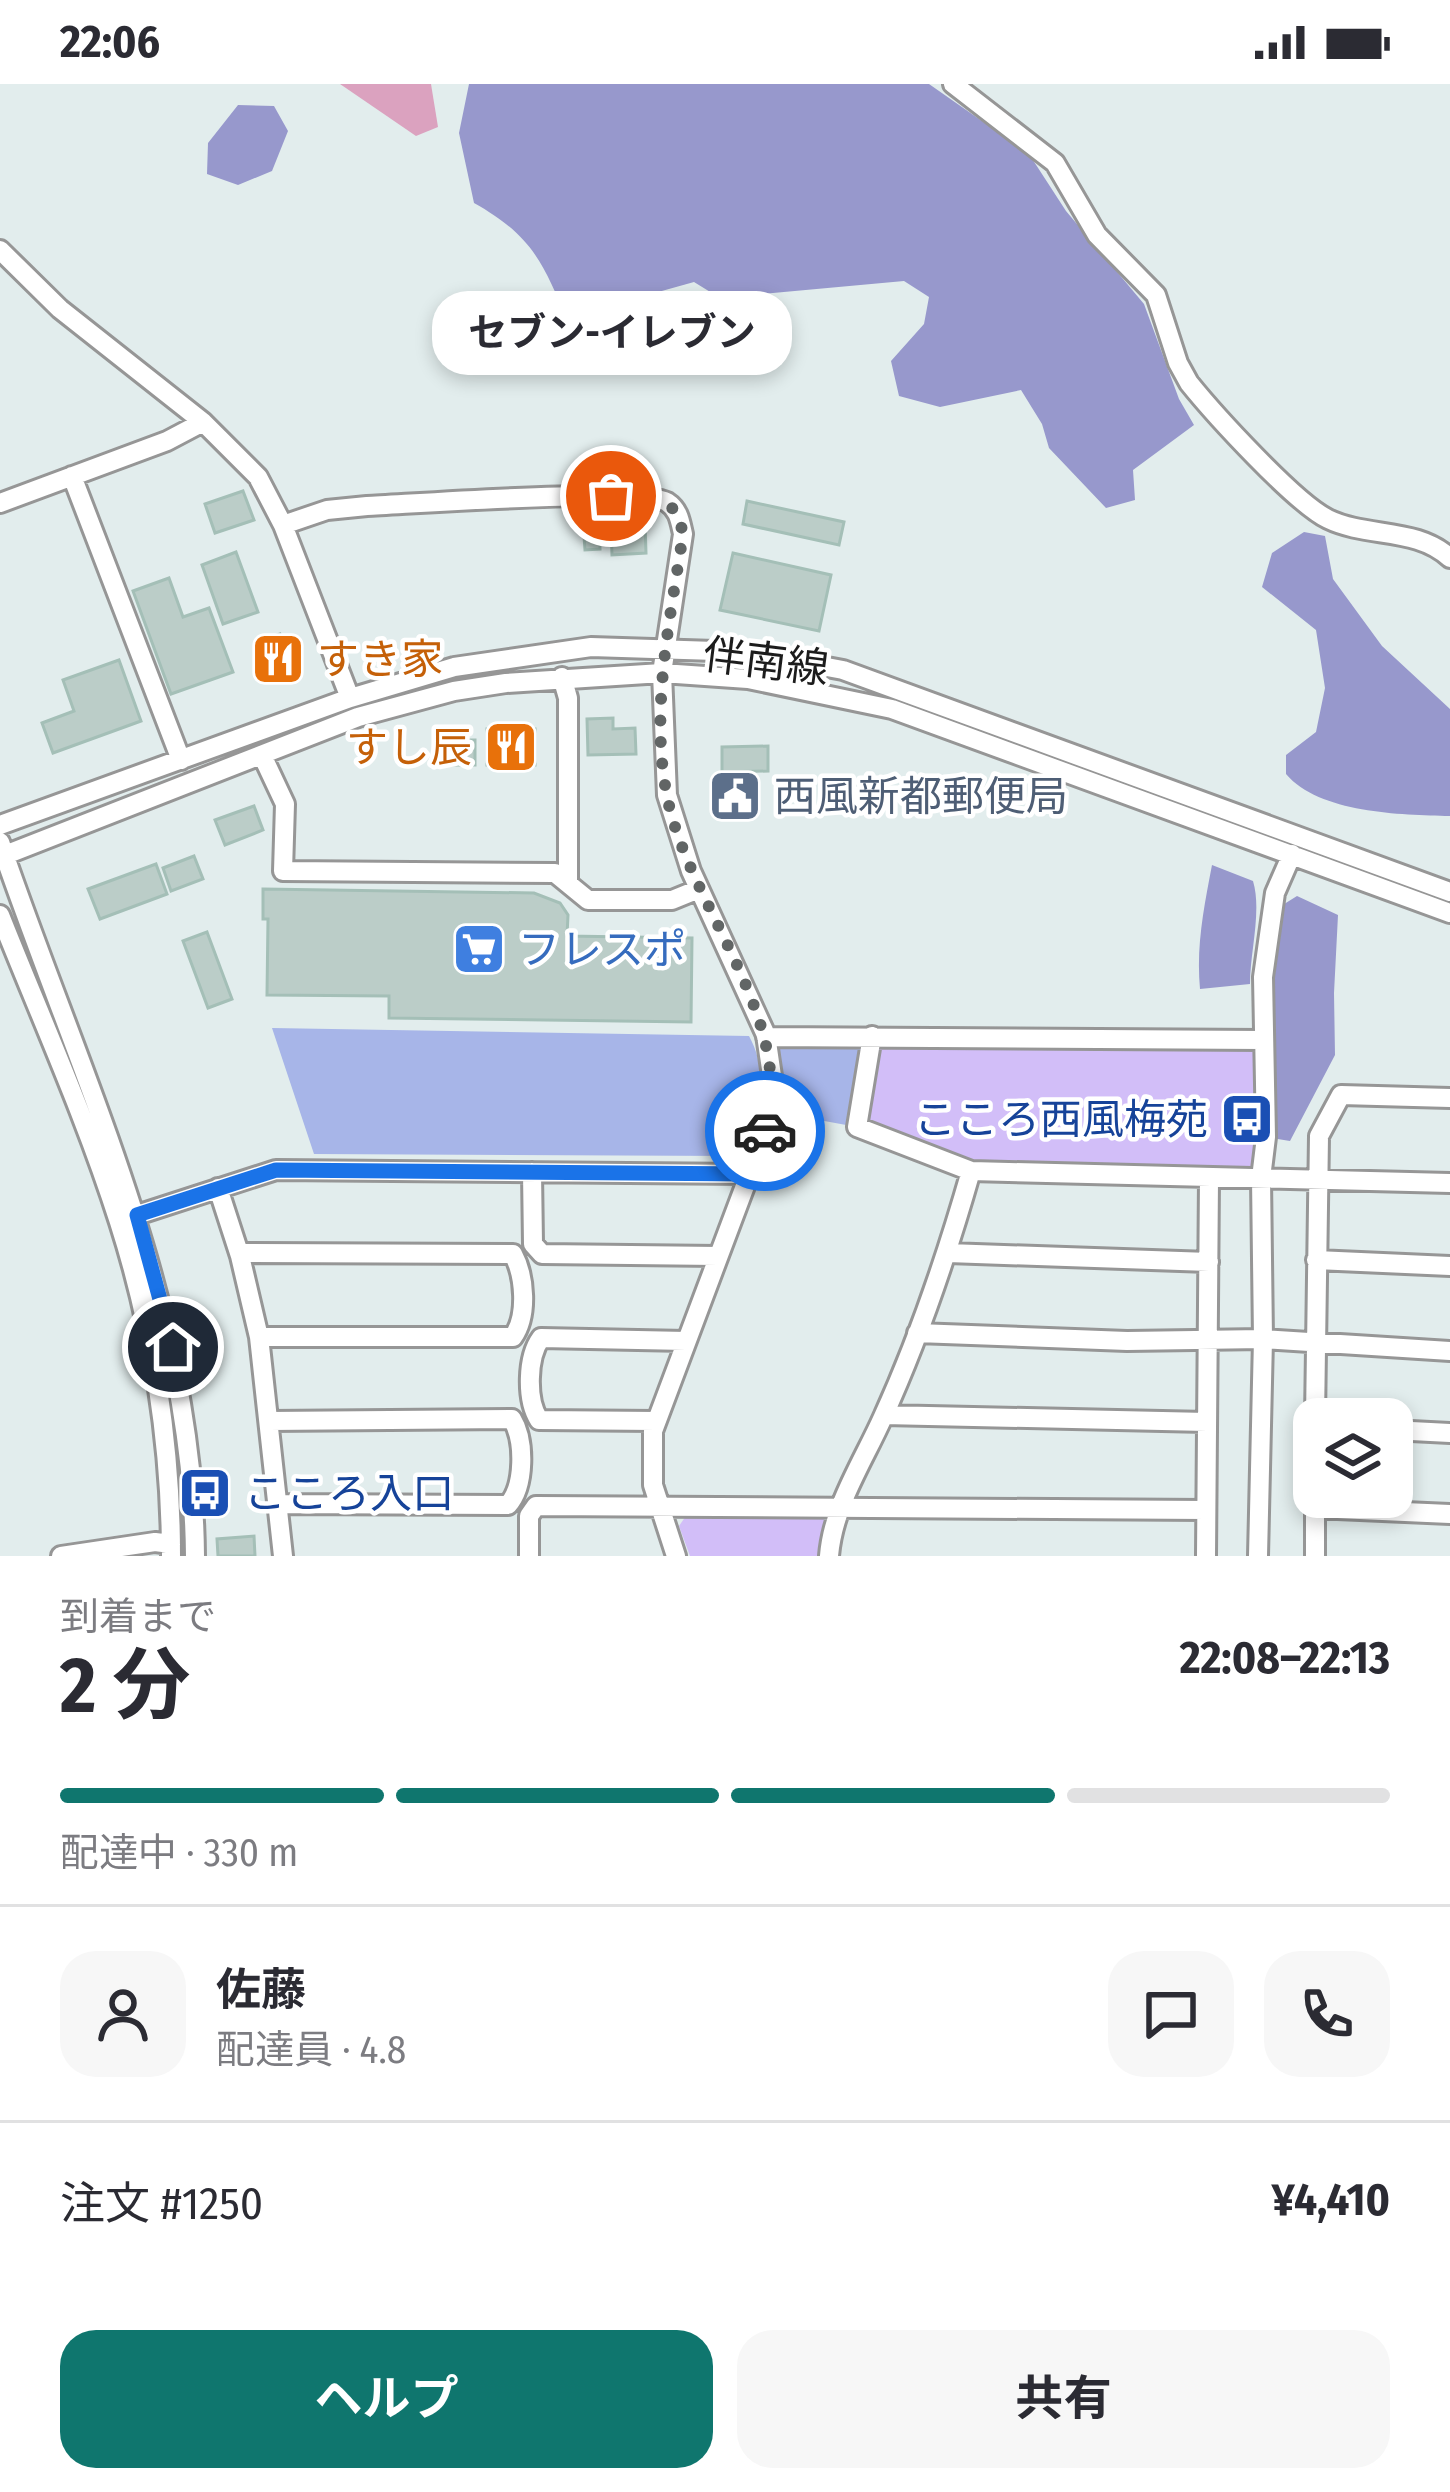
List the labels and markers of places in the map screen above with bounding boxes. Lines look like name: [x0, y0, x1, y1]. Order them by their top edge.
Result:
callout: セブン-イレブン: [431, 292, 791, 376]
pin: [560, 445, 662, 547]
restaurant icon: すき家: [250, 631, 306, 687]
place label: すき家: [317, 635, 443, 685]
restaurant icon: すし辰: [483, 719, 539, 775]
place label: すし辰: [346, 723, 472, 773]
public building icon: 西風新都郵便局: [707, 768, 763, 824]
place label: 西風新都郵便局: [774, 772, 1068, 822]
supermarket icon: フレスポ: [451, 921, 507, 977]
place label: フレスポ: [518, 925, 686, 975]
bus stop icon: こころ西風梅苑: [1219, 1091, 1275, 1147]
place label: こころ西風梅苑: [914, 1095, 1208, 1145]
pin: [122, 1296, 224, 1398]
bus stop icon: こころ入口: [177, 1465, 233, 1521]
place label: こころ入口: [244, 1469, 454, 1519]

